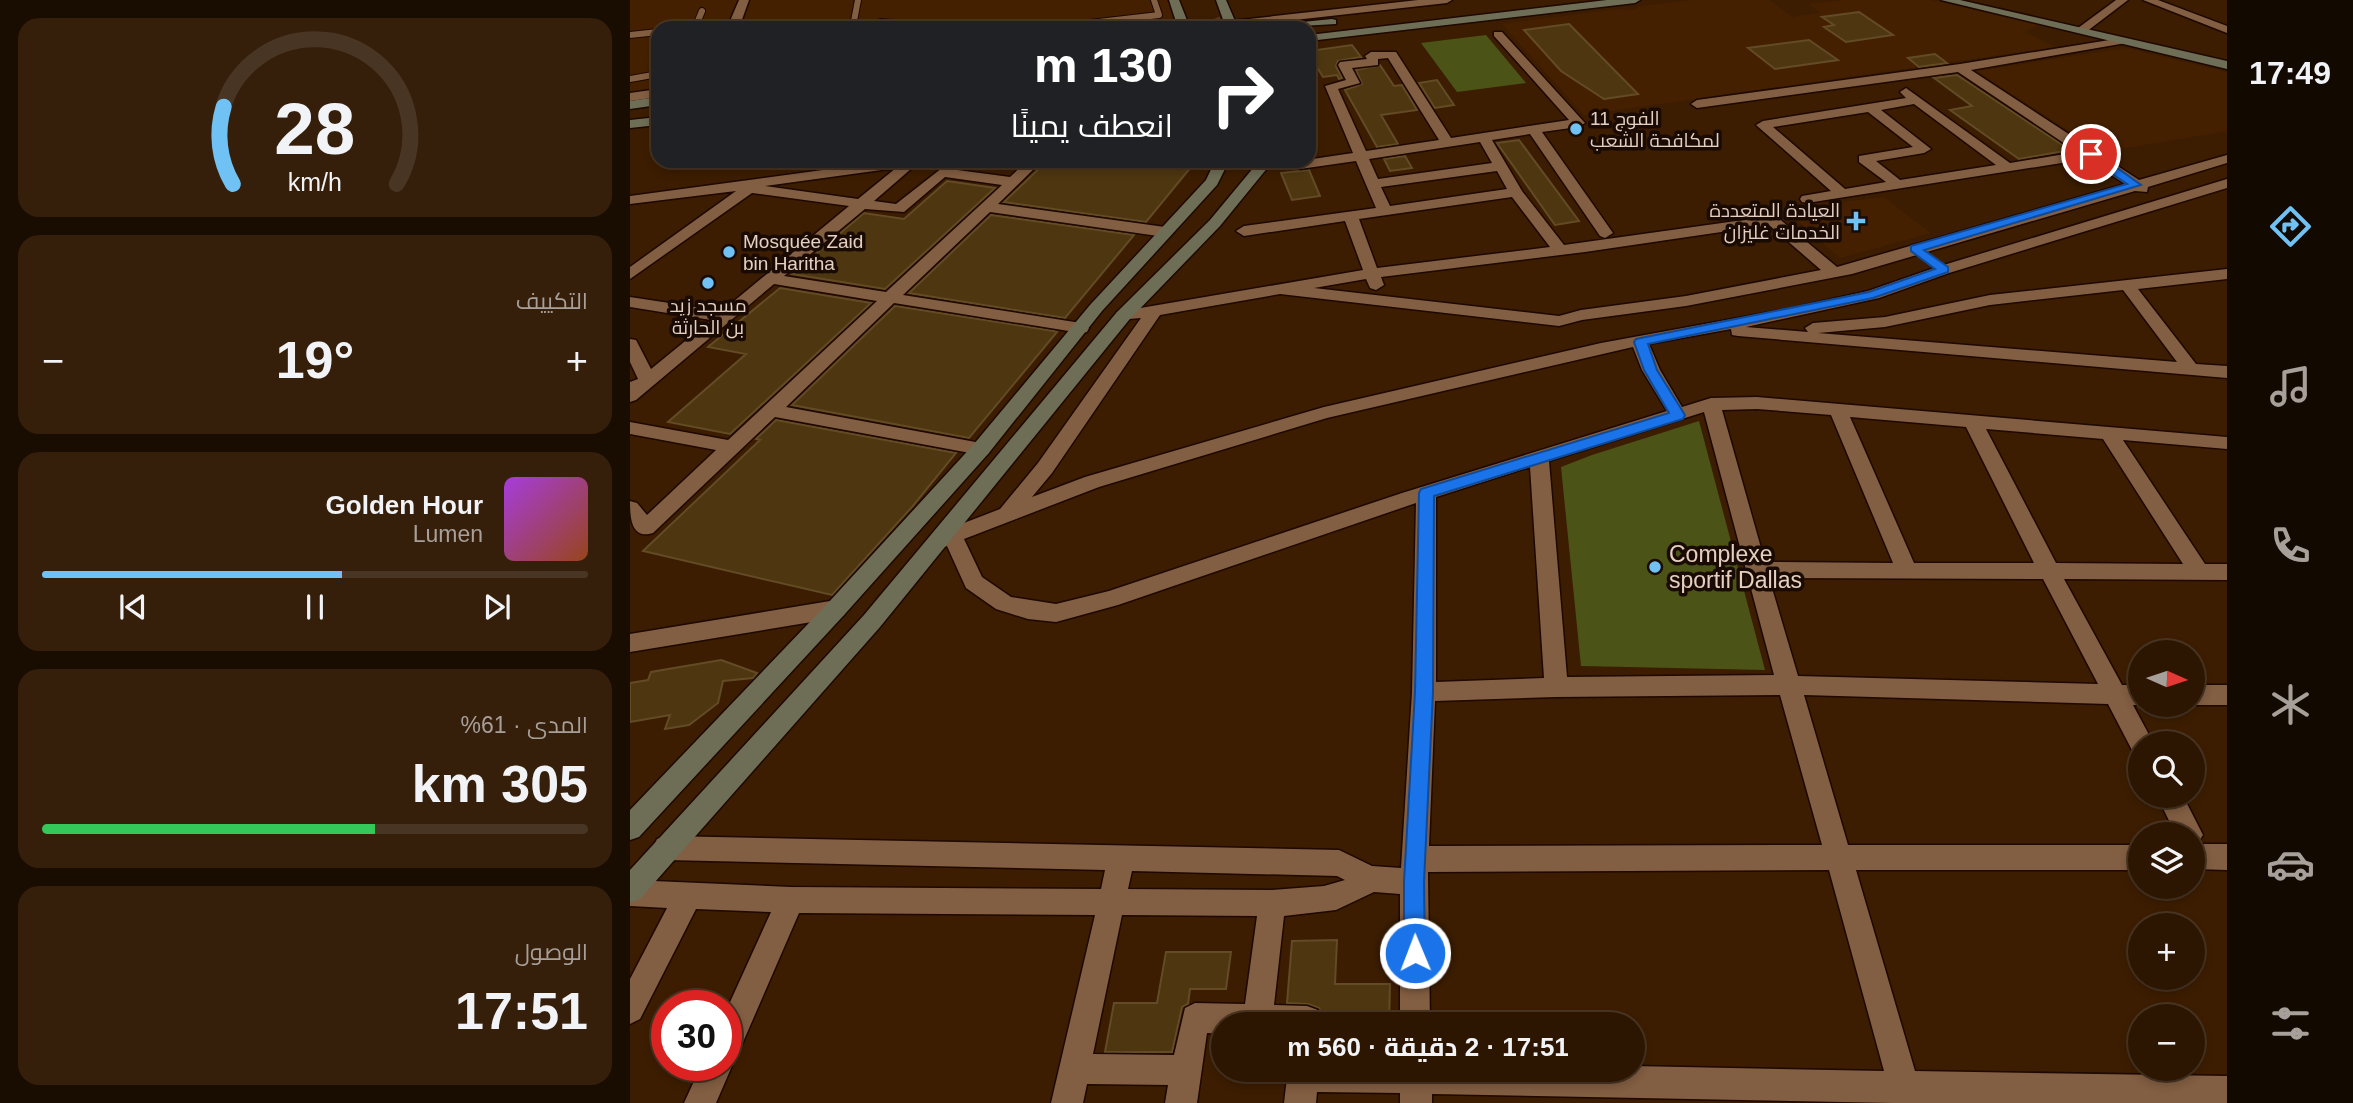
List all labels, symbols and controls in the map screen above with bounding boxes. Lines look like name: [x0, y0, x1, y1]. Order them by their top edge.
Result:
text: 130 m: [1034, 38, 1173, 92]
icon: right: [1197, 49, 1288, 140]
text: 17:49: [2249, 55, 2331, 91]
text: 28: [275, 88, 355, 169]
text: انعطف يمينًا: [1010, 108, 1173, 144]
place label: الفوج 11 لمكافحة الشعب: [1590, 108, 1720, 151]
marker: الفوج 11 لمكافحة الشعب: [1568, 121, 1584, 137]
pin: [2061, 124, 2121, 184]
icon: arrive: [2072, 135, 2110, 173]
text: km/h: [288, 167, 342, 195]
place label: العيادة المتعددة الخدمات غليزان: [1710, 200, 1840, 244]
icon: directions: [2266, 202, 2315, 251]
marker: العيادة المتعددة الخدمات غليزان: [1846, 211, 1866, 231]
place label: Mosquée Zaid bin Haritha: [743, 231, 863, 274]
marker: Mosquée Zaid bin Haritha: [721, 244, 737, 260]
marker: مسجد زيد بن الحارثة: [700, 275, 716, 291]
text: التكييف: [516, 288, 588, 314]
place label: مسجد زيد بن الحارثة: [669, 295, 747, 339]
text: 19°: [276, 331, 354, 389]
text: −: [42, 340, 64, 382]
text: +: [566, 340, 588, 382]
icon: music: [2266, 362, 2315, 411]
text: Golden Hour: [326, 490, 483, 520]
text: Lumen: [413, 521, 483, 547]
icon: phone: [2266, 521, 2315, 570]
place label: Complexe sportif Dallas: [1669, 541, 1802, 593]
marker: Complexe sportif Dallas: [1647, 559, 1663, 575]
icon: previous: [114, 588, 152, 626]
icon: pause: [296, 588, 334, 626]
icon: next: [478, 588, 516, 626]
north arrow: [2128, 640, 2205, 718]
map controls: [2128, 640, 2205, 1081]
icon: climate: [2266, 680, 2315, 729]
text: المدى · 61%: [461, 712, 588, 738]
button: search: [2128, 731, 2205, 808]
text: 305 km: [412, 755, 588, 813]
button: layers: [2128, 822, 2205, 899]
icon: car: [2266, 840, 2315, 889]
button: +: [2128, 913, 2205, 990]
position arrow: [1378, 916, 1452, 990]
text: الوصول: [515, 939, 588, 965]
text: 17:51: [455, 982, 588, 1040]
speed limit sign: 30: [651, 990, 742, 1081]
icon: filters: [2266, 999, 2315, 1048]
button: −: [2128, 1004, 2205, 1081]
text: 17:51 · 2 دقيقة · 560 m: [1287, 1032, 1569, 1062]

